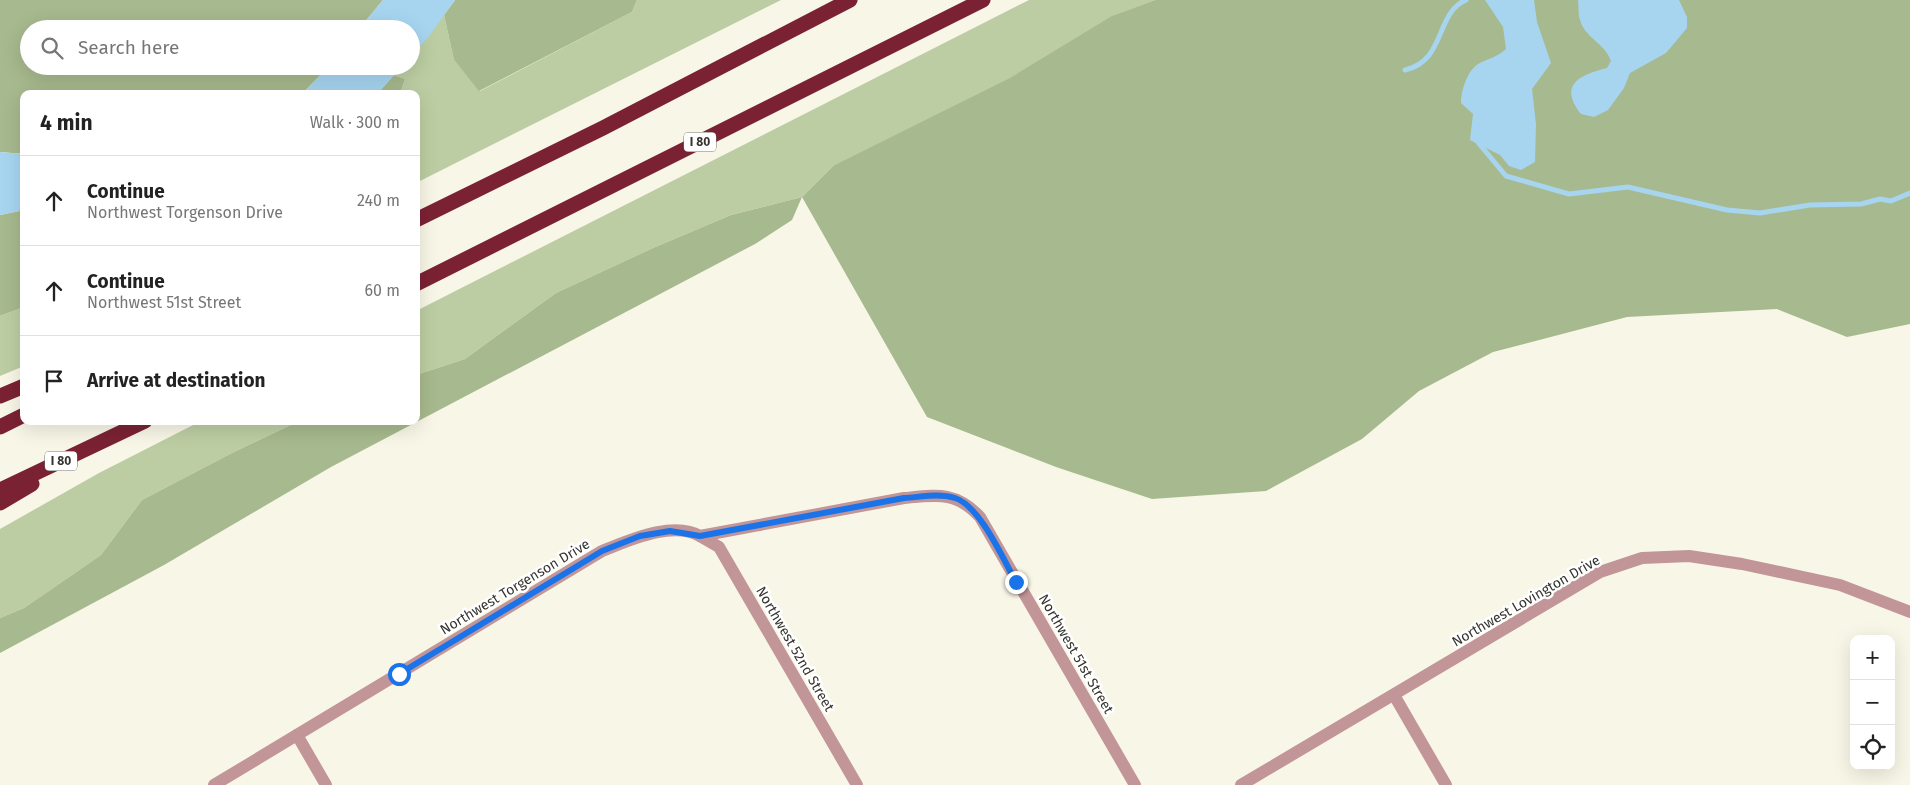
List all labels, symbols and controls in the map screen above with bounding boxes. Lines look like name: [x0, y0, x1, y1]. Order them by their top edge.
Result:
search box: [20, 20, 420, 75]
icon: search: [38, 34, 66, 62]
text: Search here: [78, 36, 179, 59]
text: 4 min: [40, 110, 93, 136]
text: Walk · 300 m: [310, 113, 400, 132]
road number: I 80: [684, 132, 716, 152]
text: Continue: [87, 180, 165, 203]
icon: ahead: [40, 187, 68, 215]
text: 240 m: [357, 191, 400, 210]
text: Northwest Torgenson Drive: [87, 203, 283, 222]
text: Continue: [87, 270, 165, 293]
icon: ahead: [40, 277, 68, 305]
text: 60 m: [365, 281, 400, 300]
text: Northwest 51st Street: [87, 293, 241, 312]
icon: arrive: [40, 367, 68, 395]
text: Arrive at destination: [87, 369, 266, 392]
road number: I 80: [45, 452, 77, 471]
street label: Northwest Torgenson Drive: [437, 536, 593, 638]
street label: Northwest Lovington Drive: [1449, 552, 1603, 650]
route end: [1005, 571, 1028, 594]
street label: Northwest 52nd Street: [752, 584, 838, 715]
street label: Northwest 51st Street: [1035, 591, 1118, 718]
map controls: [1850, 635, 1895, 770]
button: +: [1850, 635, 1895, 680]
route start: [388, 663, 411, 686]
button: −: [1850, 680, 1895, 725]
button: locate: [1850, 725, 1895, 770]

